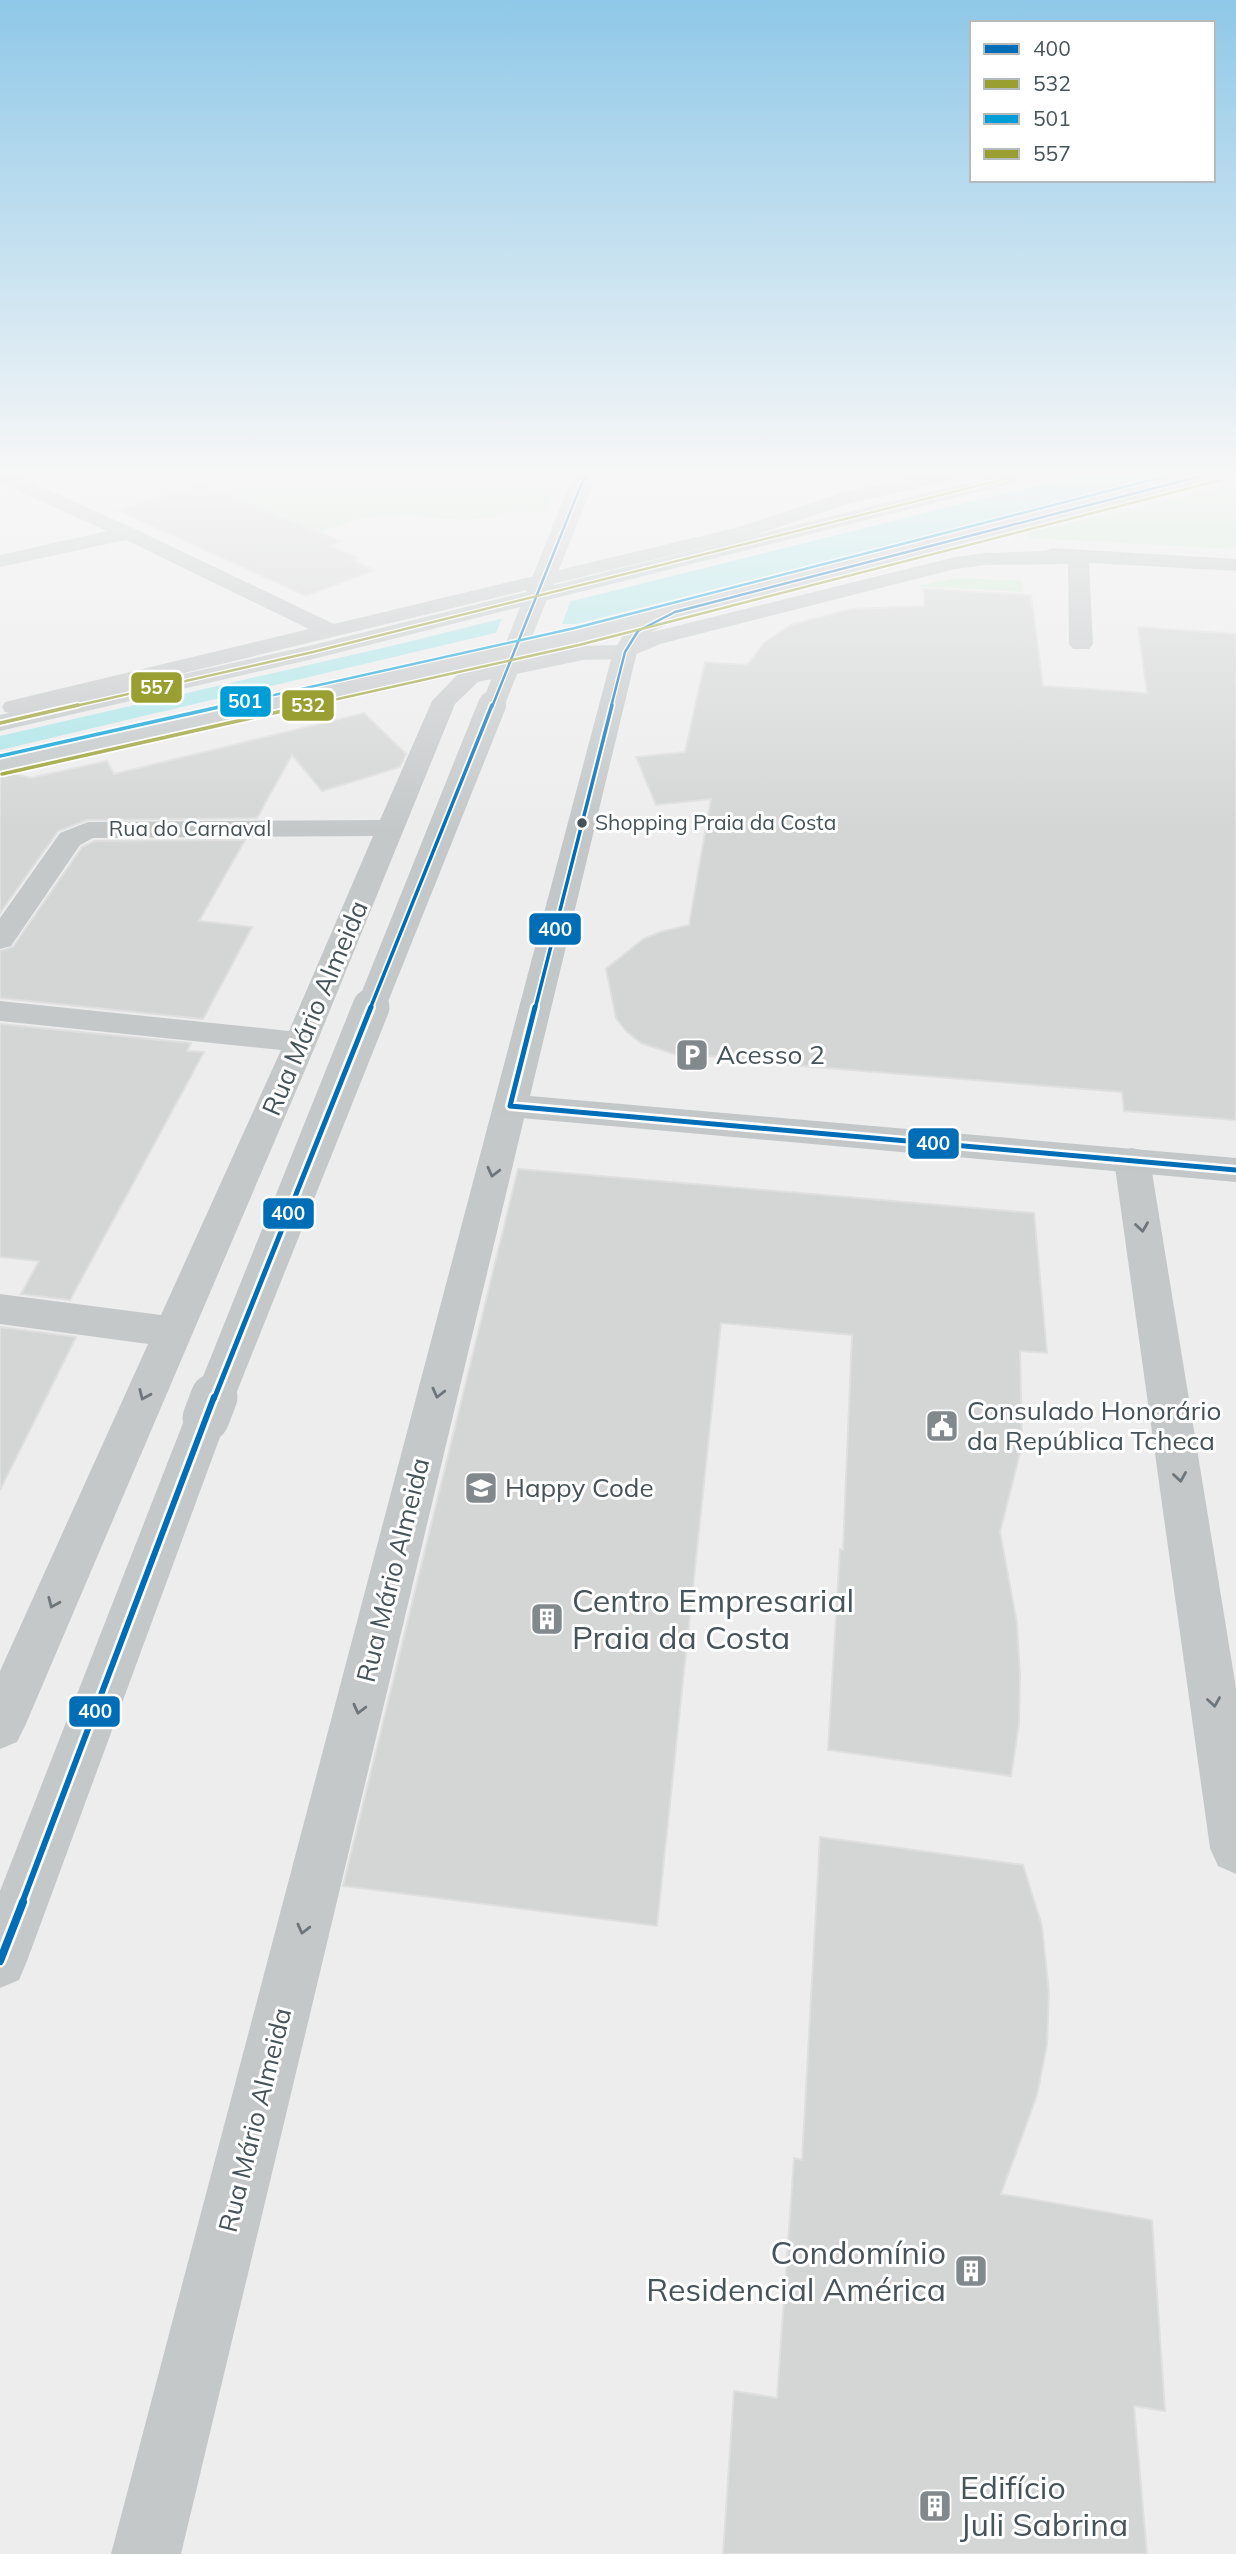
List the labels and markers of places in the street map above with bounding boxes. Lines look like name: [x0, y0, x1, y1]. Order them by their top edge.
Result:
place label: Shopping Praia da Costa: [595, 809, 836, 835]
marker: Shopping Praia da Costa: [575, 816, 589, 830]
parking icon: Acesso 2: [673, 1036, 711, 1074]
place label: Acesso 2: [716, 1038, 825, 1071]
place label: Consulado Honorário da República Tcheca: [967, 1394, 1221, 1457]
public building icon: Consulado Honorário da República Tcheca: [923, 1407, 961, 1445]
school or university icon: Happy Code: [462, 1469, 500, 1507]
place label: Happy Code: [505, 1471, 654, 1504]
place label: Centro Empresarial Praia da Costa: [572, 1580, 854, 1657]
building icon: Centro Empresarial Praia da Costa: [528, 1600, 566, 1638]
place label: Condomínio Residencial América: [646, 2232, 946, 2309]
building icon: Condomínio Residencial América: [952, 2252, 990, 2290]
place label: Edifício Juli Sabrina: [960, 2467, 1128, 2544]
building icon: Edifício Juli Sabrina: [916, 2487, 954, 2525]

